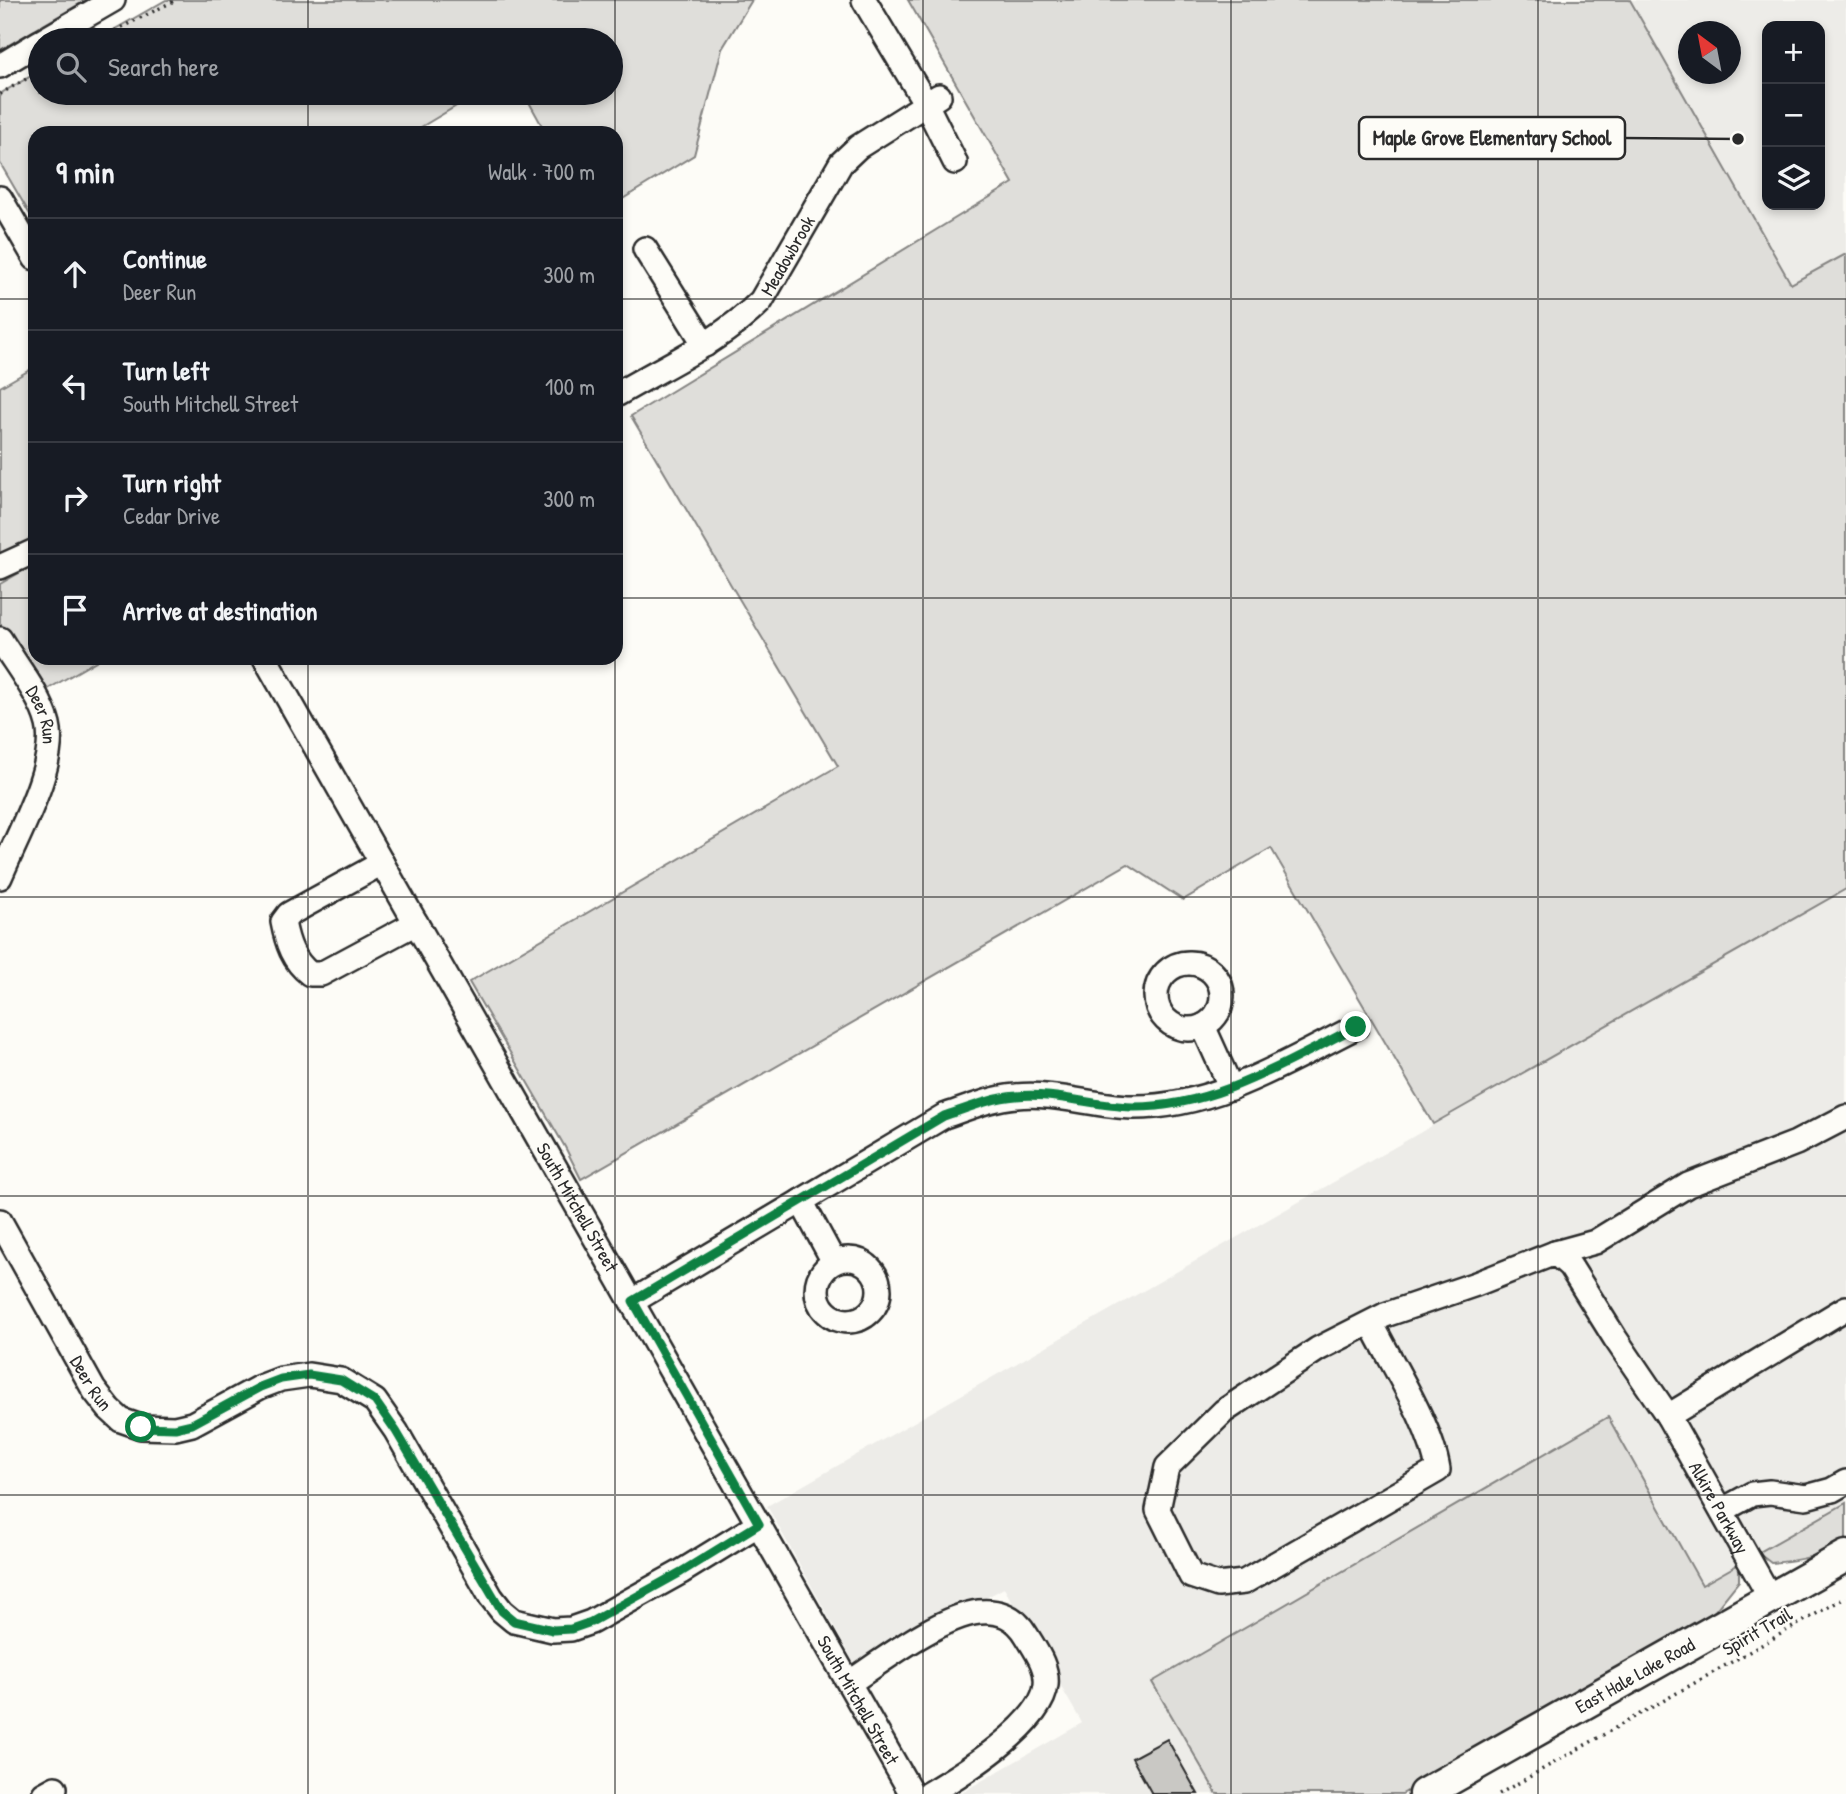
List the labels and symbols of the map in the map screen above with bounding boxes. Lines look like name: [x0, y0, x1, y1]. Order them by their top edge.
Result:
north arrow: [1678, 21, 1741, 84]
callout: Maple Grove Elementary School: [1359, 117, 1625, 159]
text: Maple Grove Elementary School: [1373, 123, 1612, 153]
street label: Meadowbrook: [754, 211, 821, 300]
street label: Deer Run: [20, 681, 63, 745]
route end: [1340, 1011, 1371, 1042]
street label: South Mitchell Street: [531, 1138, 625, 1277]
street label: Deer Run: [64, 1351, 118, 1416]
route start: [125, 1411, 156, 1442]
street label: Alkire Parkway: [1683, 1457, 1756, 1558]
street label: Spirit Trail: [1717, 1600, 1797, 1661]
street label: South Mitchell Street: [811, 1631, 906, 1770]
street label: East Hale Lake Road: [1570, 1631, 1700, 1719]

